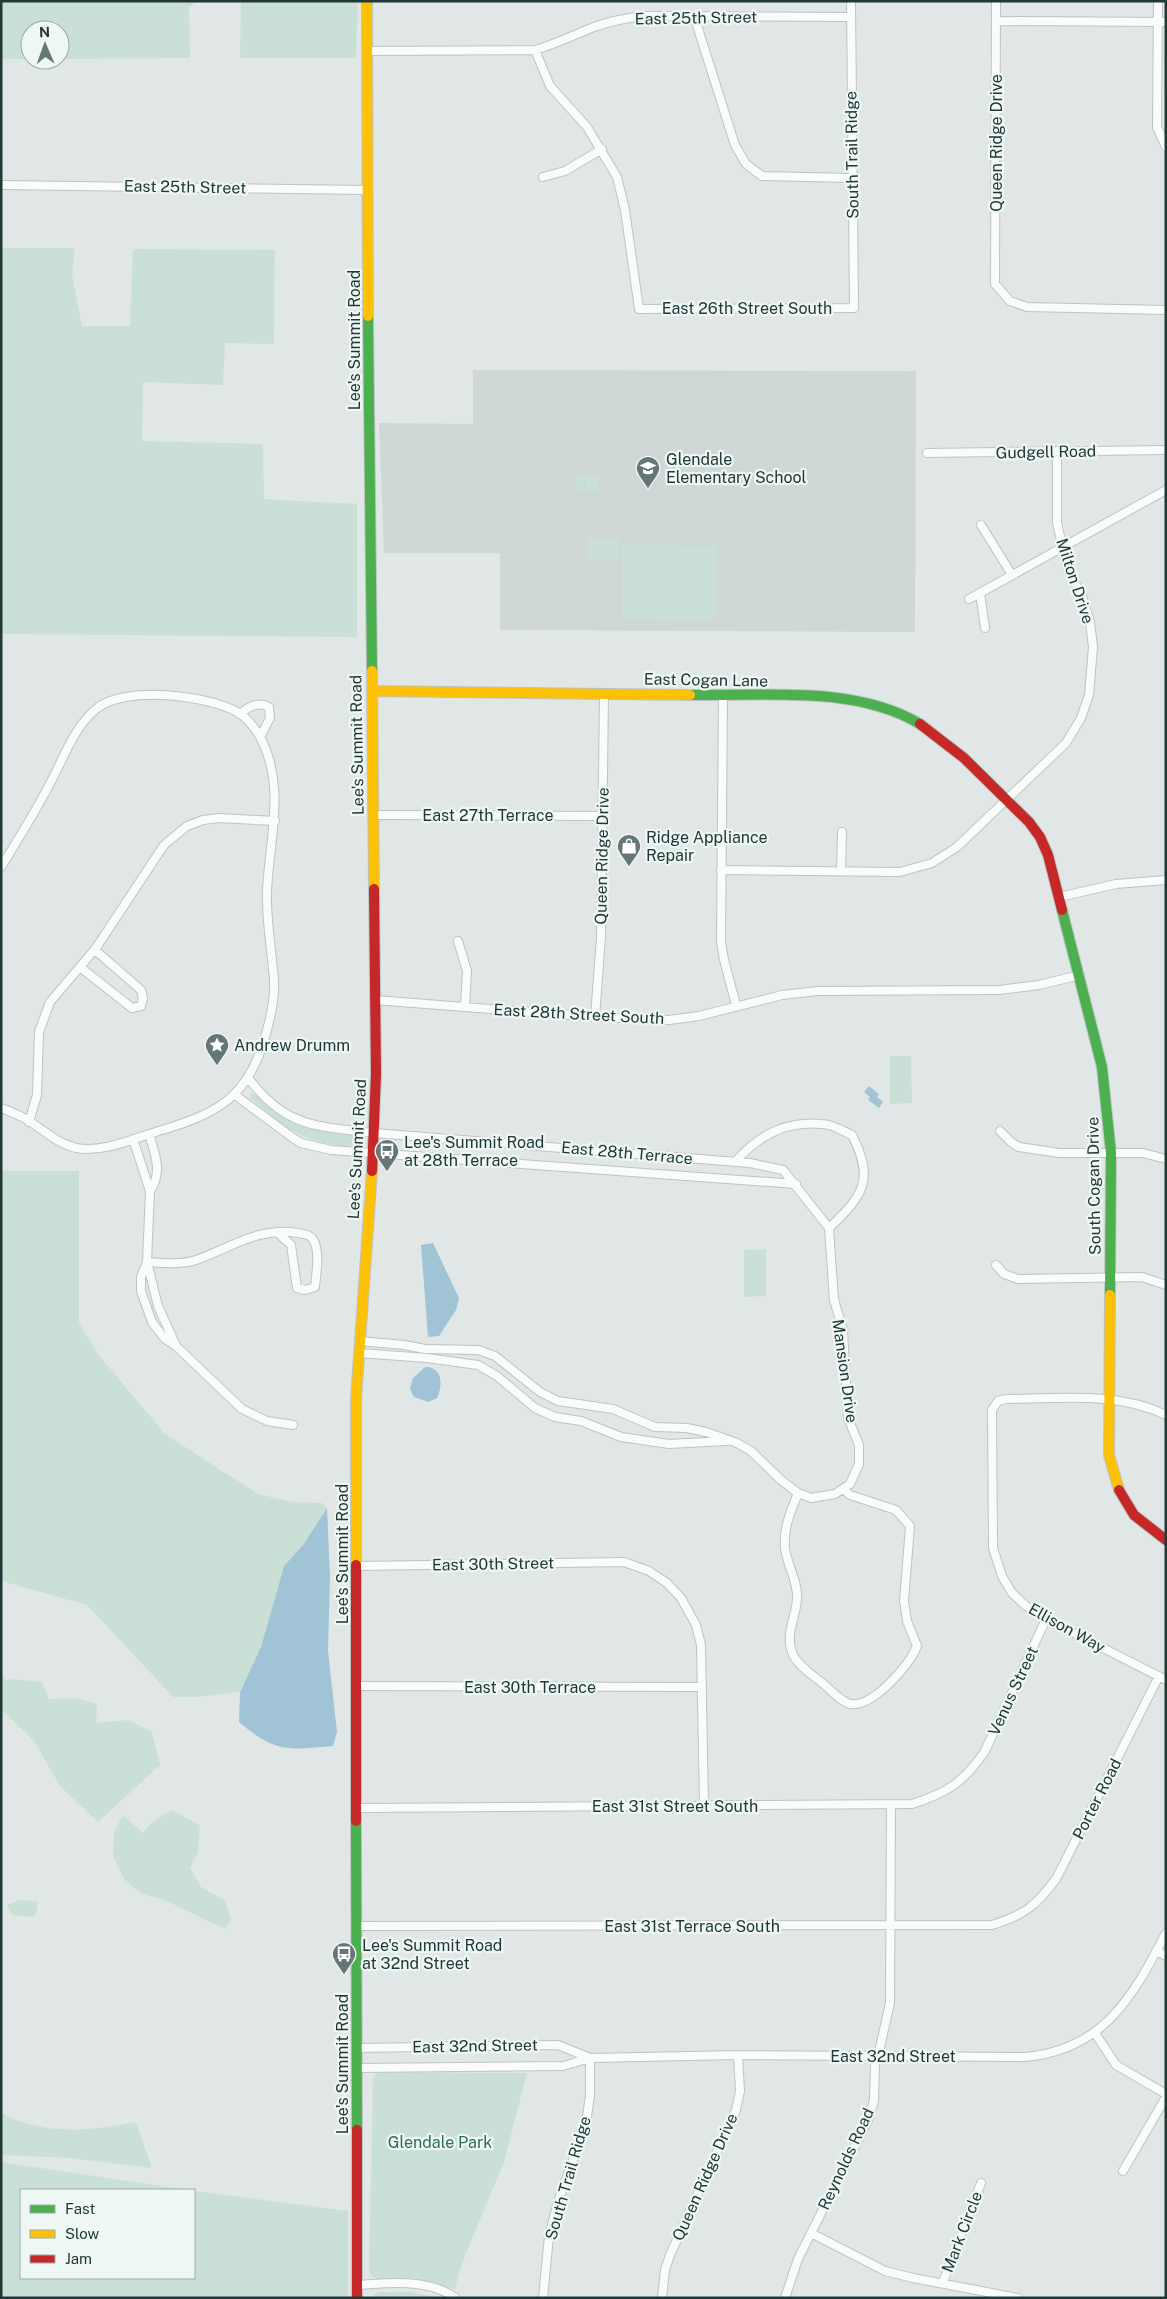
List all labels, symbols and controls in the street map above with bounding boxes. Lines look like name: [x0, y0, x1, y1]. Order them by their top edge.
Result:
street label: East 25th Street: [635, 7, 757, 29]
north arrow: [20, 20, 70, 70]
text: N: [39, 24, 50, 40]
street label: Queen Ridge Drive: [987, 74, 1006, 212]
street label: South Trail Ridge: [841, 91, 863, 219]
street label: East 25th Street: [124, 176, 246, 198]
street label: Lee's Summit Road: [345, 270, 364, 410]
street label: East 26th Street South: [662, 299, 832, 318]
street label: Gudgell Road: [996, 442, 1096, 462]
place label: Glendale Elementary School: [666, 450, 807, 487]
school or university icon: Glendale Elementary School: [635, 455, 661, 489]
street label: Milton Drive: [1052, 536, 1098, 626]
street label: East Cogan Lane: [644, 669, 768, 691]
street label: Lee's Summit Road: [346, 675, 368, 815]
street label: Queen Ridge Drive: [591, 787, 613, 925]
street label: East 27th Terrace: [422, 806, 554, 825]
place label: Ridge Appliance Repair: [646, 828, 768, 865]
shop icon: Ridge Appliance Repair: [616, 833, 642, 867]
street label: East 28th Street South: [493, 1000, 665, 1028]
place icon: Andrew Drumm: [204, 1032, 230, 1066]
place label: Andrew Drumm: [234, 1036, 350, 1055]
street label: Lee's Summit Road: [344, 1078, 370, 1220]
street label: South Cogan Drive: [1083, 1117, 1105, 1255]
place label: Lee's Summit Road at 28th Terrace: [404, 1133, 544, 1170]
bus stop icon: Lee's Summit Road at 28th Terrace: [374, 1138, 400, 1172]
street label: East 28th Terrace: [560, 1138, 694, 1168]
street label: Mansion Drive: [828, 1318, 862, 1424]
street label: Lee's Summit Road: [333, 1484, 352, 1624]
street label: East 30th Street: [432, 1553, 554, 1575]
street label: Ellison Way: [1025, 1599, 1109, 1657]
street label: Venus Street: [984, 1643, 1042, 1739]
street label: East 30th Terrace: [464, 1678, 596, 1697]
street label: Porter Road: [1069, 1755, 1125, 1843]
street label: East 31st Street South: [592, 1797, 758, 1816]
street label: East 31st Terrace South: [604, 1917, 780, 1936]
place label: Lee's Summit Road at 32nd Street: [362, 1936, 502, 1973]
bus stop icon: Lee's Summit Road at 32nd Street: [331, 1941, 357, 1975]
street label: Lee's Summit Road: [333, 1994, 352, 2134]
street label: East 32nd Street: [412, 2035, 538, 2057]
street label: East 32nd Street: [830, 2047, 956, 2066]
street label: Reynolds Road: [814, 2105, 878, 2213]
street label: Queen Ridge Drive: [668, 2110, 742, 2244]
street label: South Trail Ridge: [541, 2114, 595, 2242]
park label: Glendale Park: [388, 2133, 492, 2152]
legend: [20, 2189, 195, 2279]
street label: Mark Circle: [938, 2189, 986, 2275]
text: Fast: [65, 2200, 95, 2217]
text: Slow: [65, 2225, 100, 2242]
text: Jam: [65, 2250, 92, 2267]

